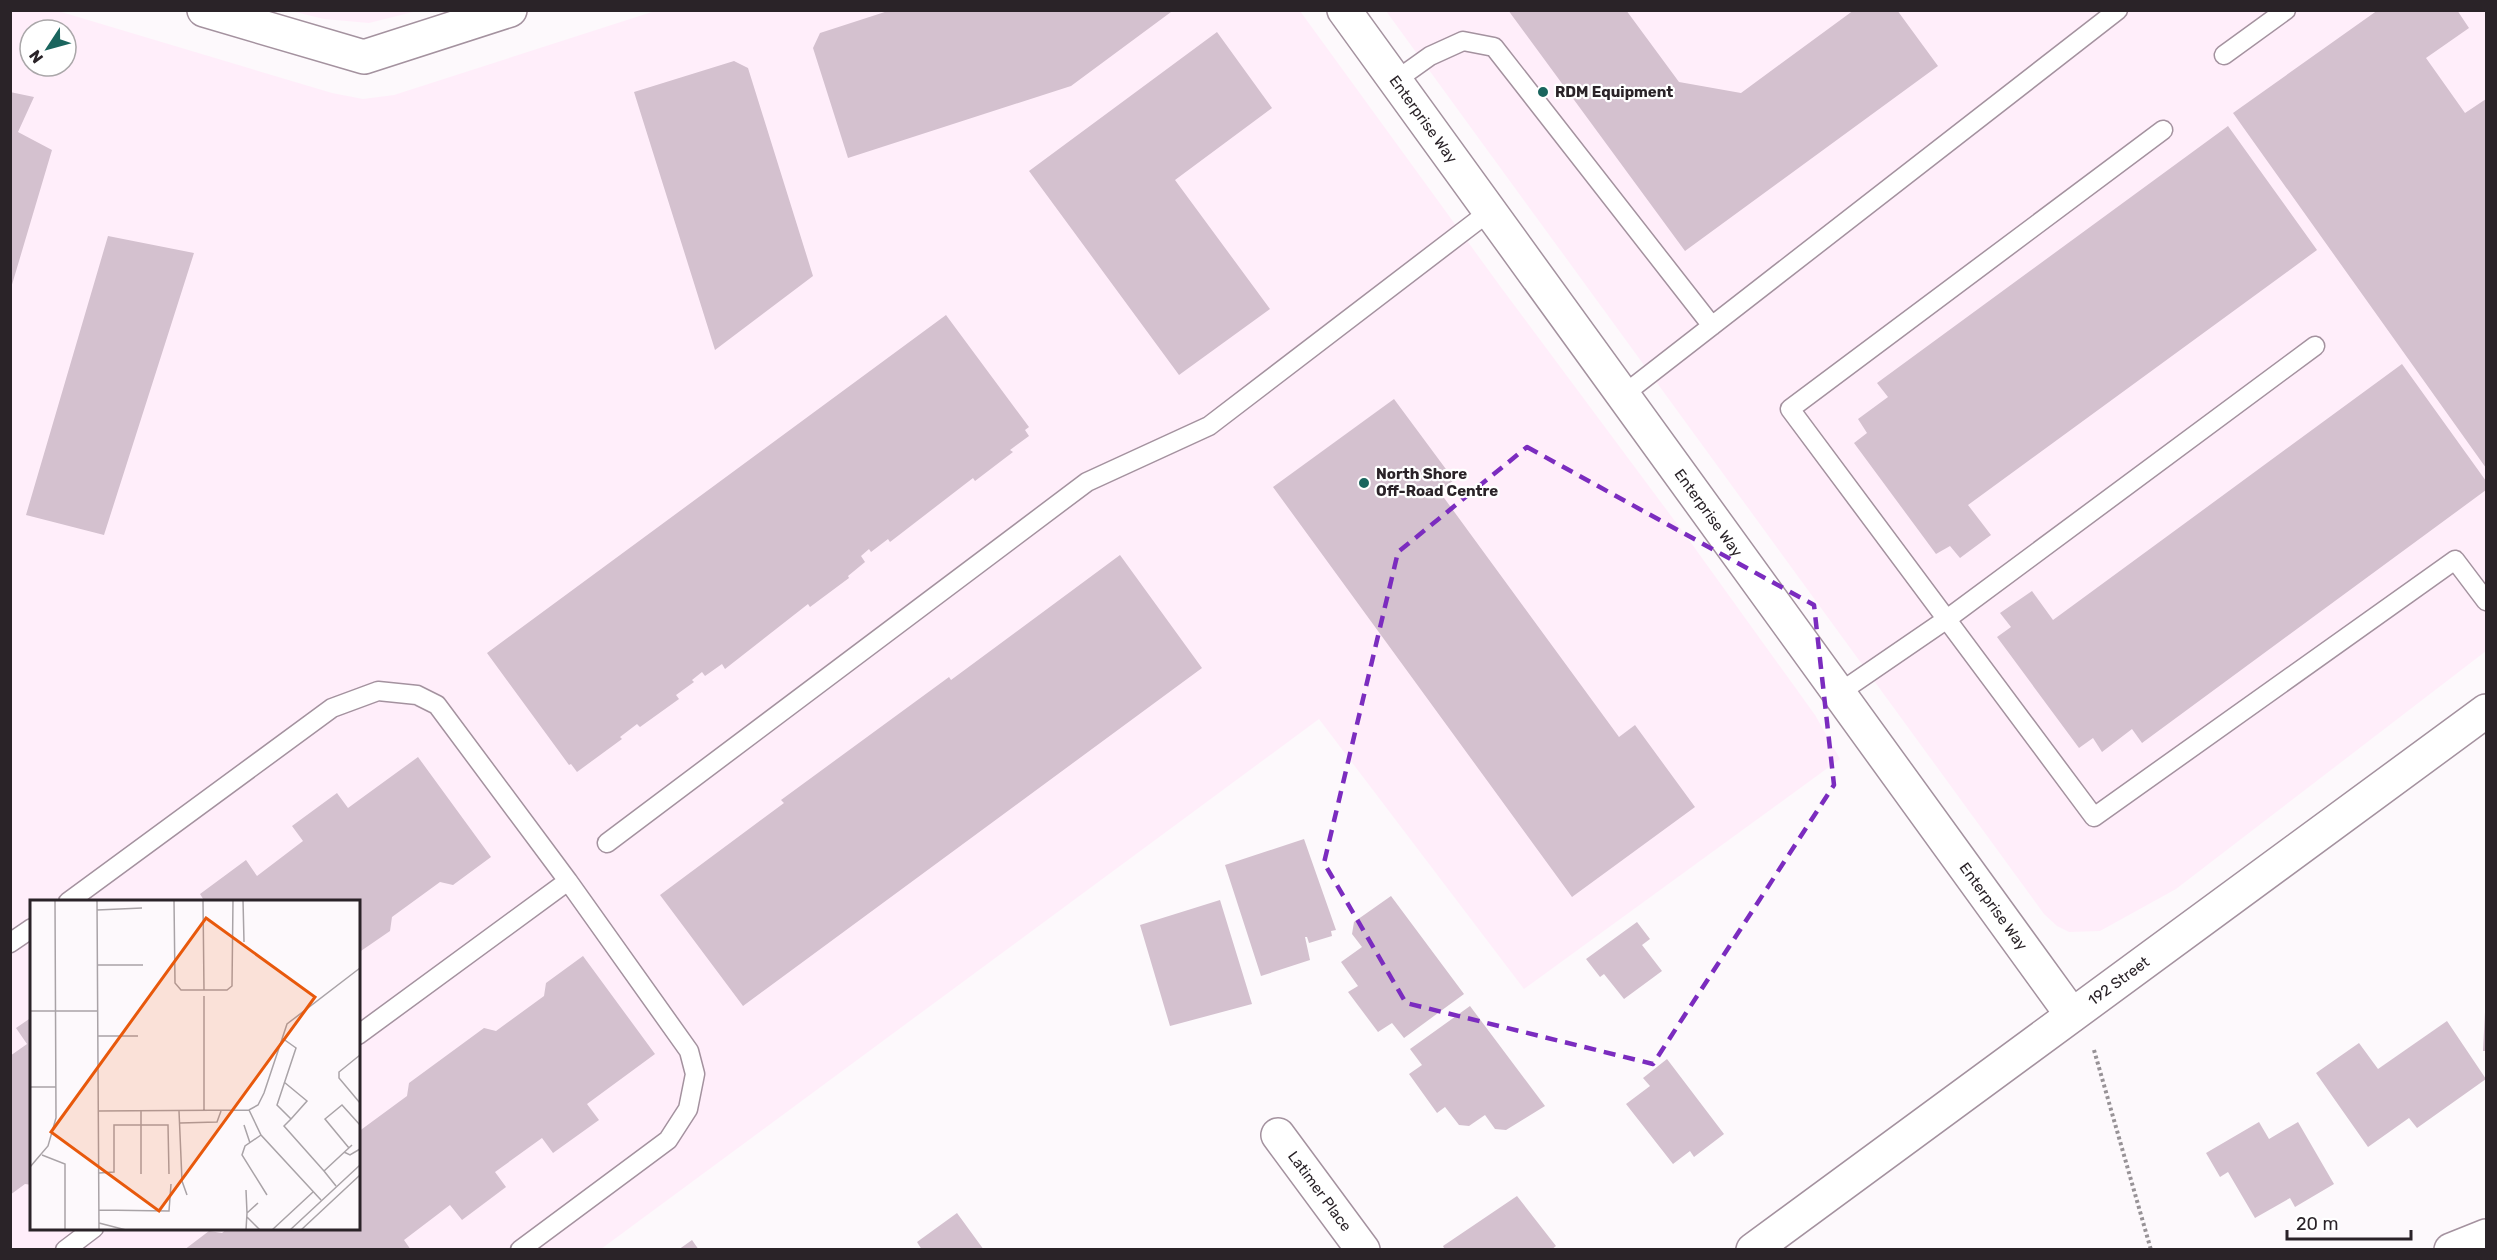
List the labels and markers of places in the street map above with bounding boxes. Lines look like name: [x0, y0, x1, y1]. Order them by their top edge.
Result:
place label: RDM Equipment: [1555, 83, 1673, 101]
marker: RDM Equipment: [1536, 85, 1550, 99]
place label: North Shore Off-Road Centre: [1376, 465, 1498, 500]
marker: North Shore Off-Road Centre: [1357, 476, 1371, 490]

